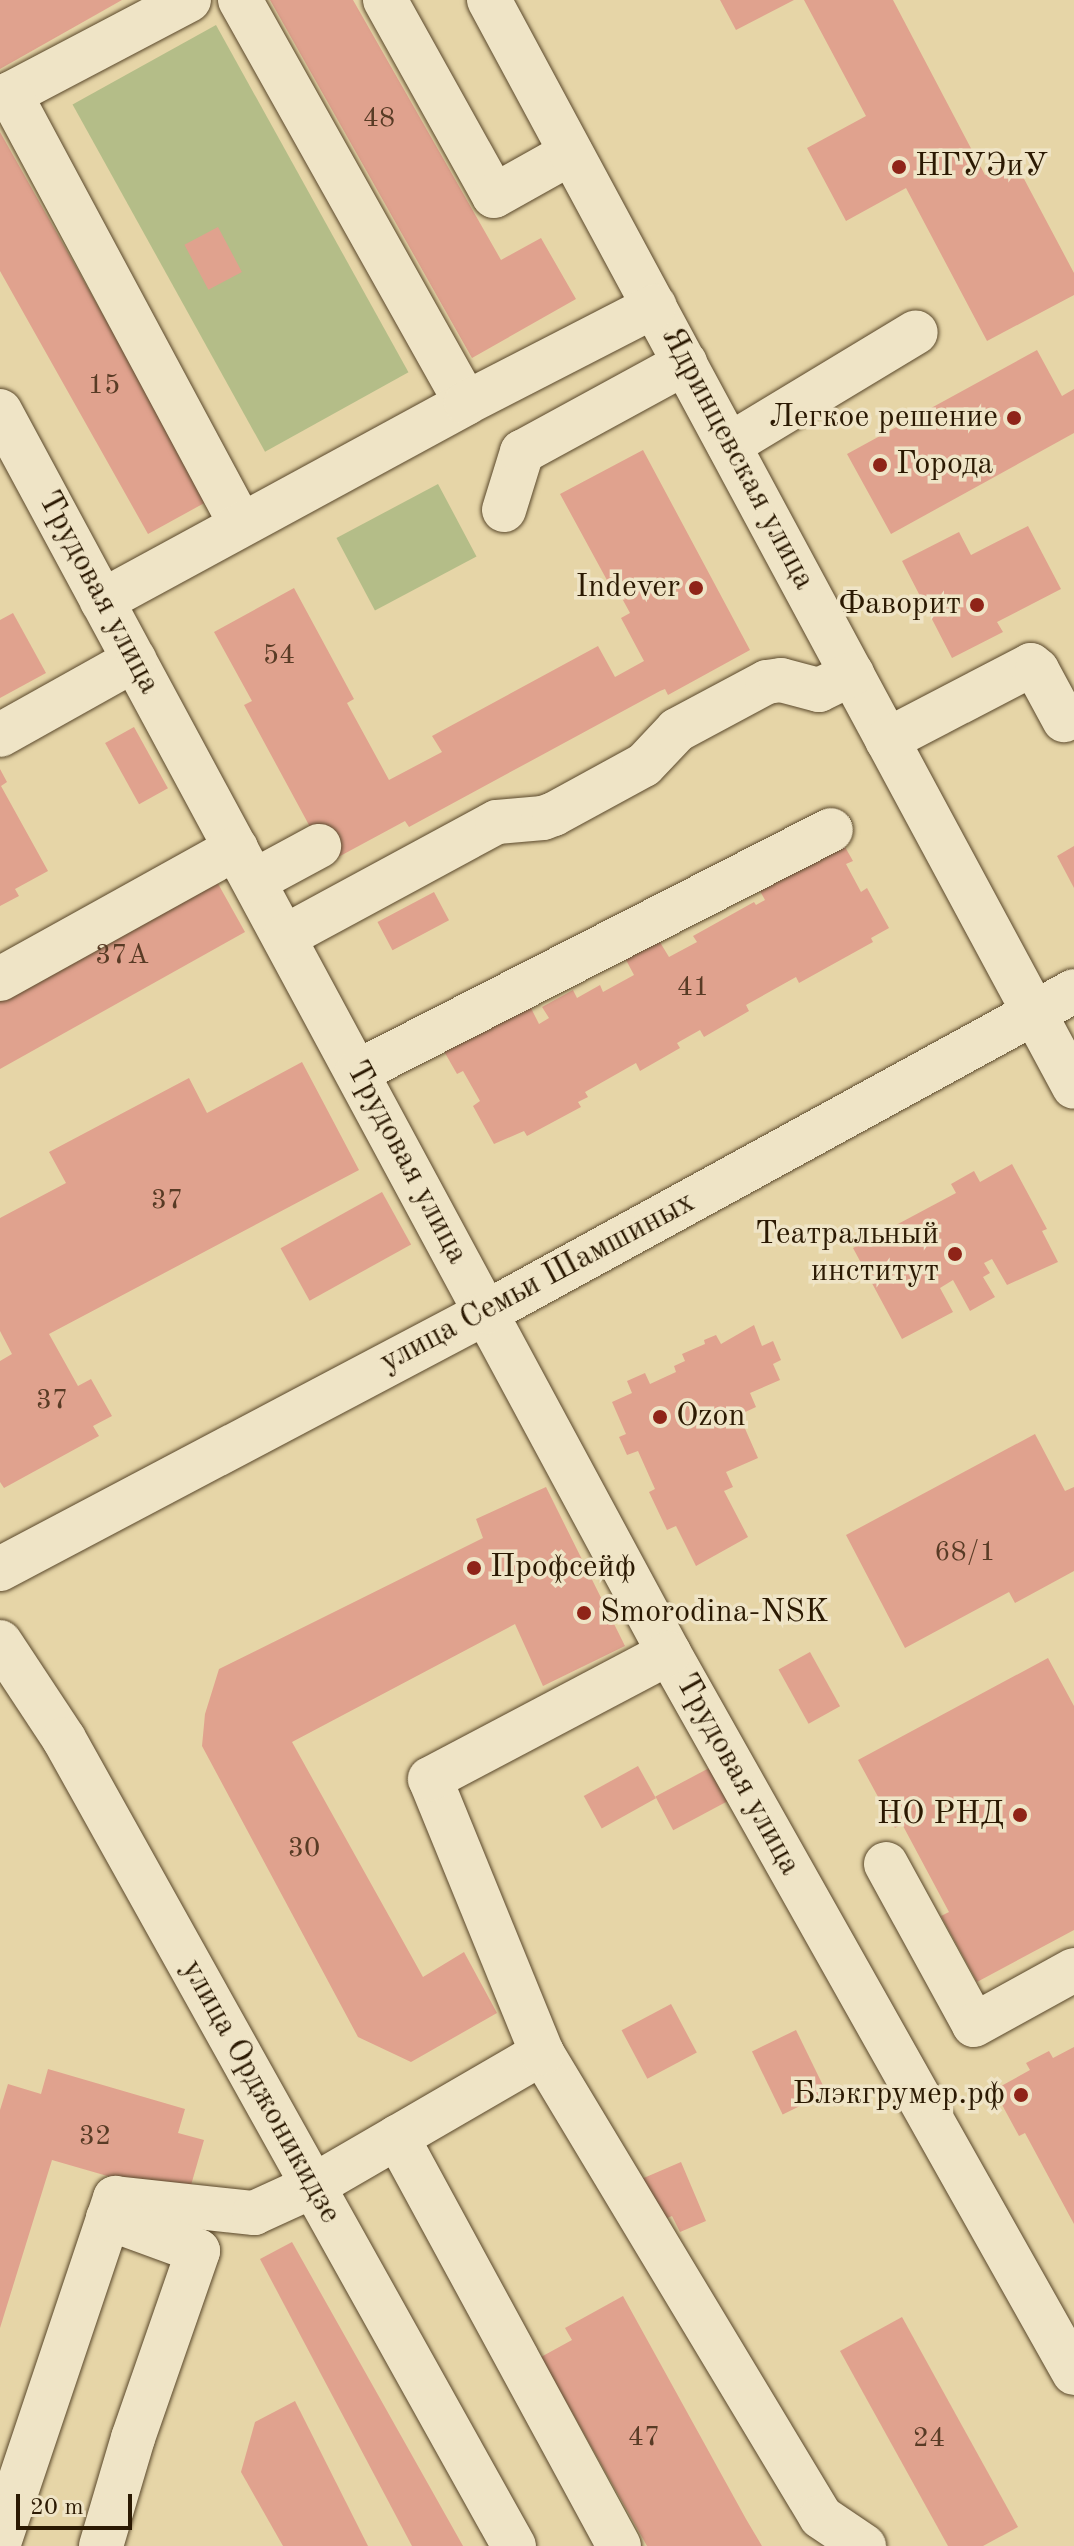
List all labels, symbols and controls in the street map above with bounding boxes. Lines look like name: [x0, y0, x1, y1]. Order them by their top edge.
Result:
house number: 48: [363, 102, 395, 136]
place label: НГУЭиУ: [915, 148, 1048, 186]
marker: НГУЭиУ: [890, 158, 908, 176]
street label: Ядринцевская улица: [652, 321, 822, 597]
house number: 15: [88, 369, 120, 403]
place label: Легкое решение: [769, 399, 998, 437]
marker: Легкое решение: [1005, 409, 1023, 427]
place label: Города: [896, 446, 993, 484]
marker: Города: [871, 456, 889, 474]
street label: Трудовая улица: [28, 485, 168, 701]
place label: Indever: [575, 569, 680, 607]
marker: Indever: [687, 579, 705, 597]
place label: Фаворит: [838, 586, 961, 624]
marker: Фаворит: [968, 596, 986, 614]
house number: 54: [263, 639, 295, 673]
house number: 37А: [95, 939, 149, 973]
house number: 41: [677, 971, 709, 1005]
street label: Трудовая улица: [336, 1055, 476, 1271]
house number: 37: [151, 1184, 183, 1218]
street label: улица Семьи Шамшиных: [374, 1184, 702, 1382]
place label: Театральный институт: [755, 1217, 939, 1292]
marker: Театральный институт: [946, 1245, 964, 1263]
house number: 37: [36, 1384, 68, 1418]
place label: Ozon: [676, 1398, 746, 1436]
marker: Ozon: [651, 1408, 669, 1426]
house number: 68/1: [934, 1536, 996, 1570]
place label: Профсейф: [490, 1549, 636, 1587]
marker: Профсейф: [465, 1559, 483, 1577]
place label: Smorodina-NSK: [600, 1594, 829, 1632]
marker: Smorodina-NSK: [575, 1604, 593, 1622]
street label: Трудовая улица: [666, 1668, 808, 1882]
place label: НО РНД: [877, 1796, 1004, 1834]
marker: НО РНД: [1011, 1806, 1029, 1824]
house number: 30: [288, 1832, 320, 1866]
street label: улица Орджоникидзе: [172, 1953, 348, 2231]
place label: Блэкгрумер.рф: [793, 2076, 1005, 2114]
marker: Блэкгрумер.рф: [1012, 2086, 1030, 2104]
house number: 32: [79, 2120, 111, 2154]
house number: 47: [628, 2421, 660, 2455]
house number: 24: [913, 2422, 945, 2456]
scale bar: [20, 2478, 136, 2528]
text: 20 m: [30, 2496, 84, 2520]

